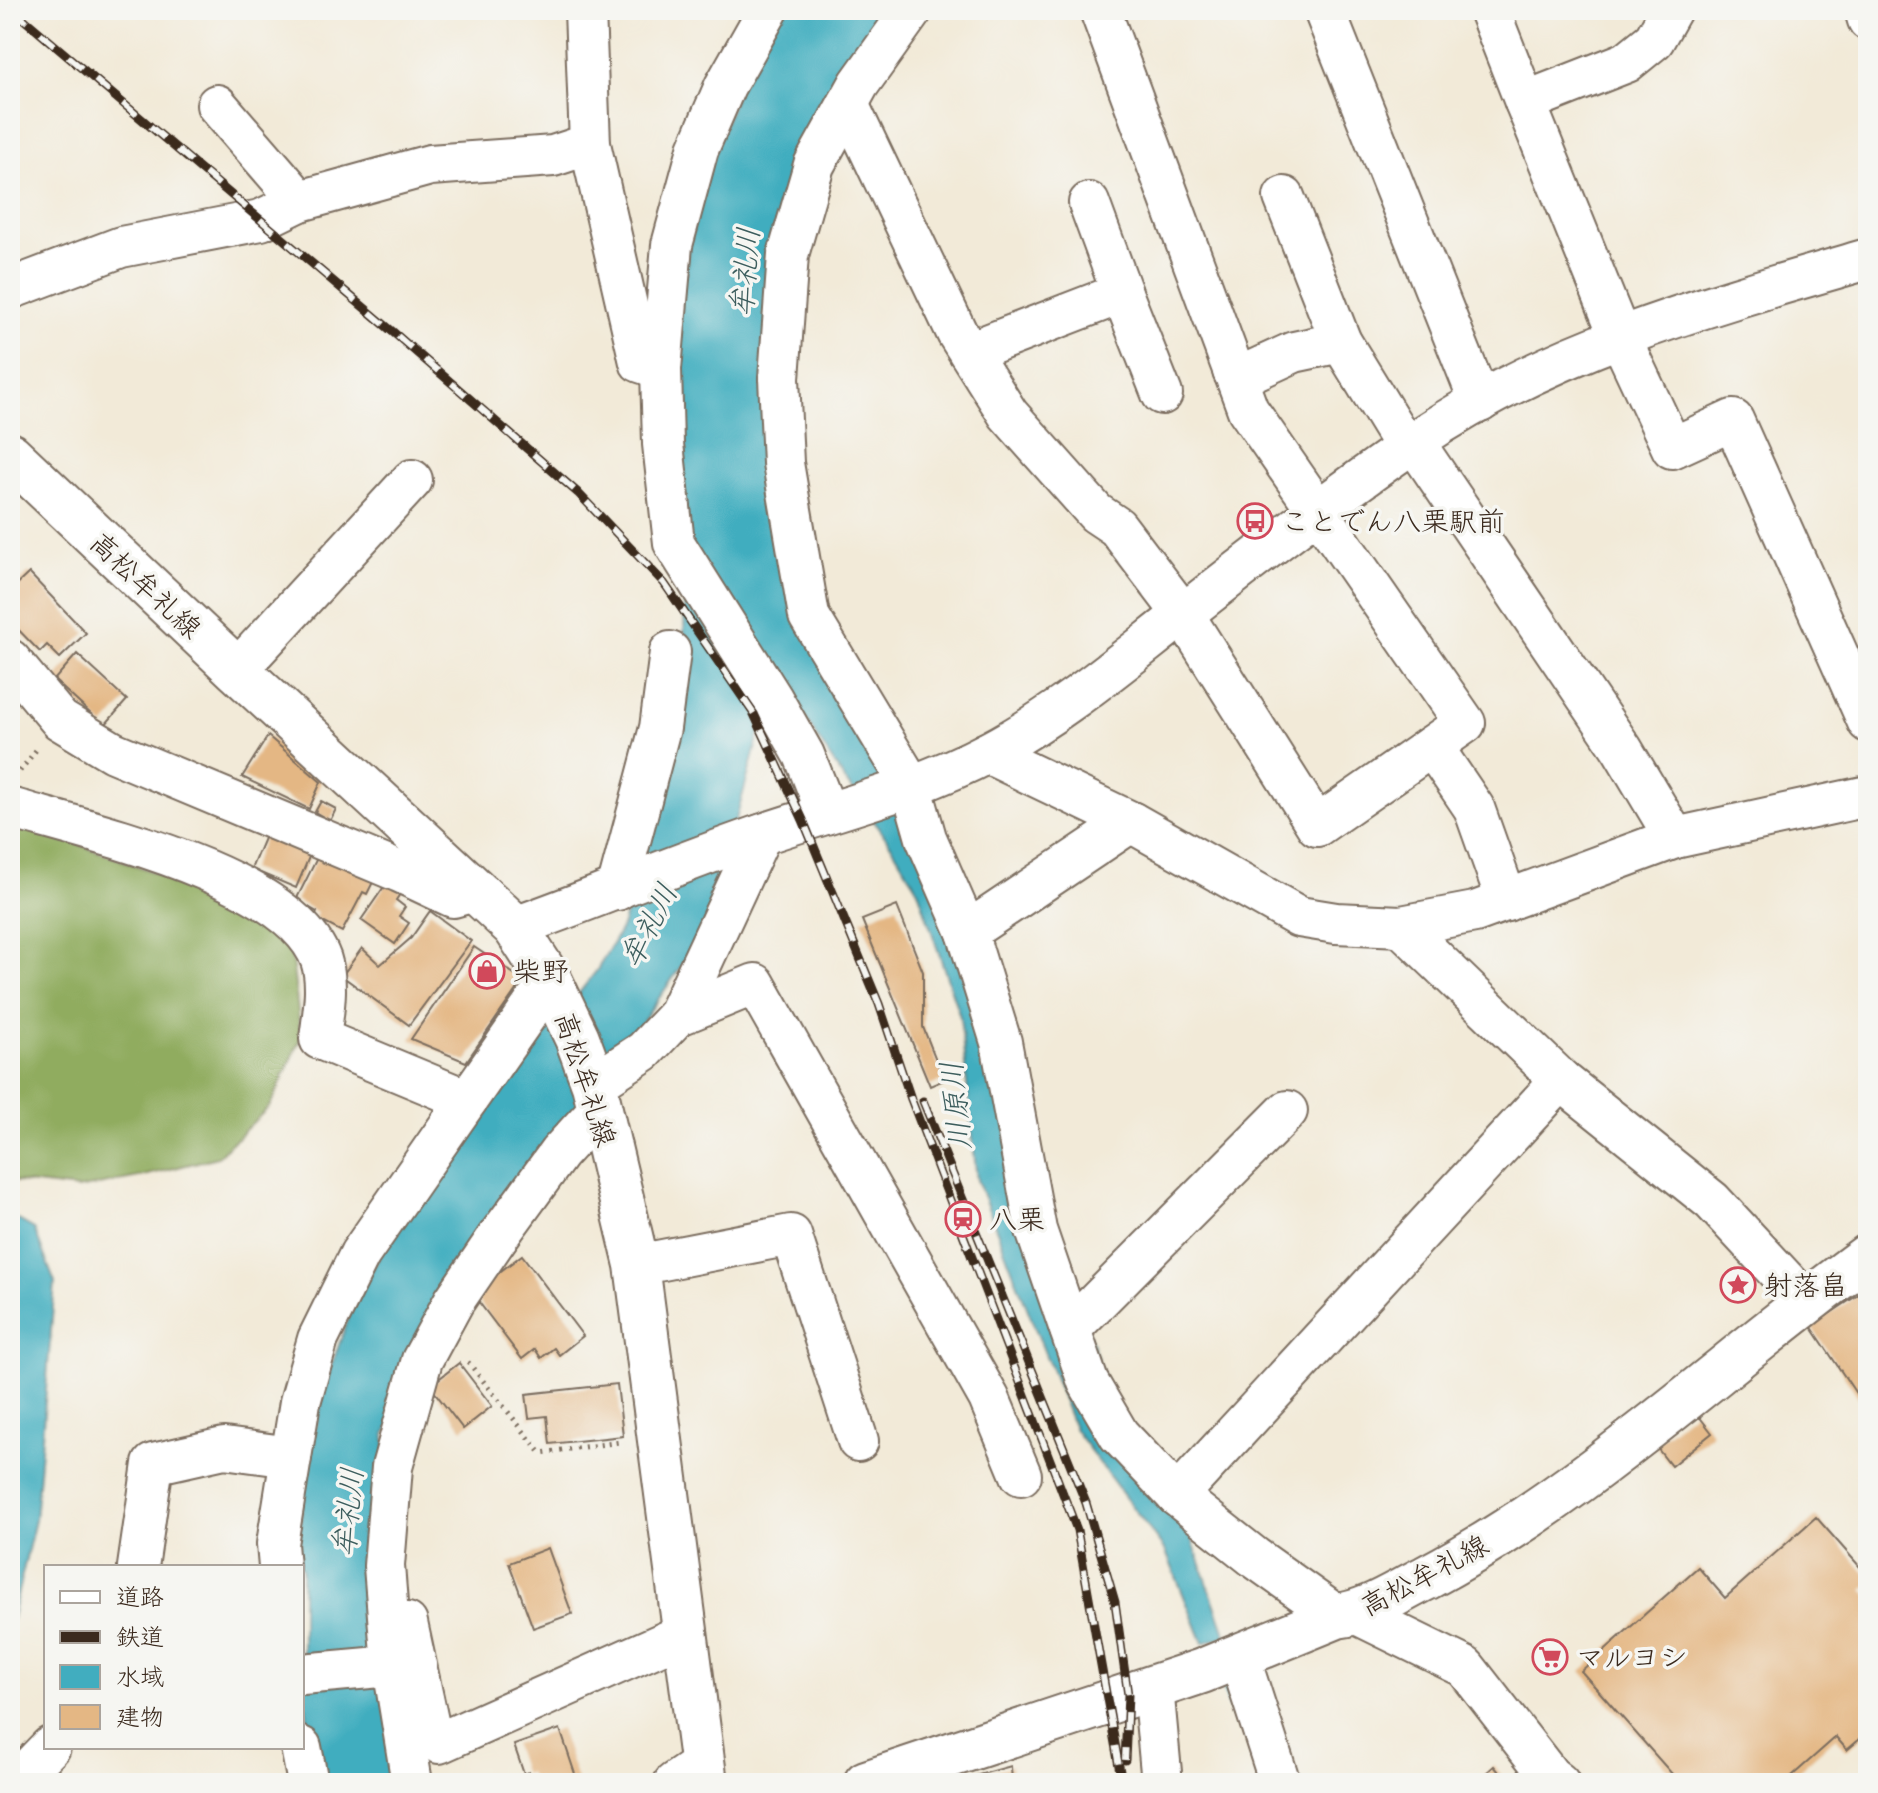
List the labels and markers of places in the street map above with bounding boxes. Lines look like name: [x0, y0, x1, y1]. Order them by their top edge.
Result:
bus stop icon: ことでん八栗駅前: [1236, 502, 1274, 540]
place label: ことでん八栗駅前: [1281, 503, 1505, 539]
shop icon: 柴野: [468, 952, 506, 990]
place label: 柴野: [513, 953, 569, 989]
station icon: 八栗: [944, 1200, 982, 1238]
place label: 八栗: [989, 1201, 1045, 1237]
place icon: 射落畠: [1719, 1266, 1757, 1304]
place label: 射落畠: [1764, 1267, 1848, 1303]
supermarket icon: マルヨシ: [1531, 1638, 1569, 1676]
place label: マルヨシ: [1576, 1639, 1687, 1675]

